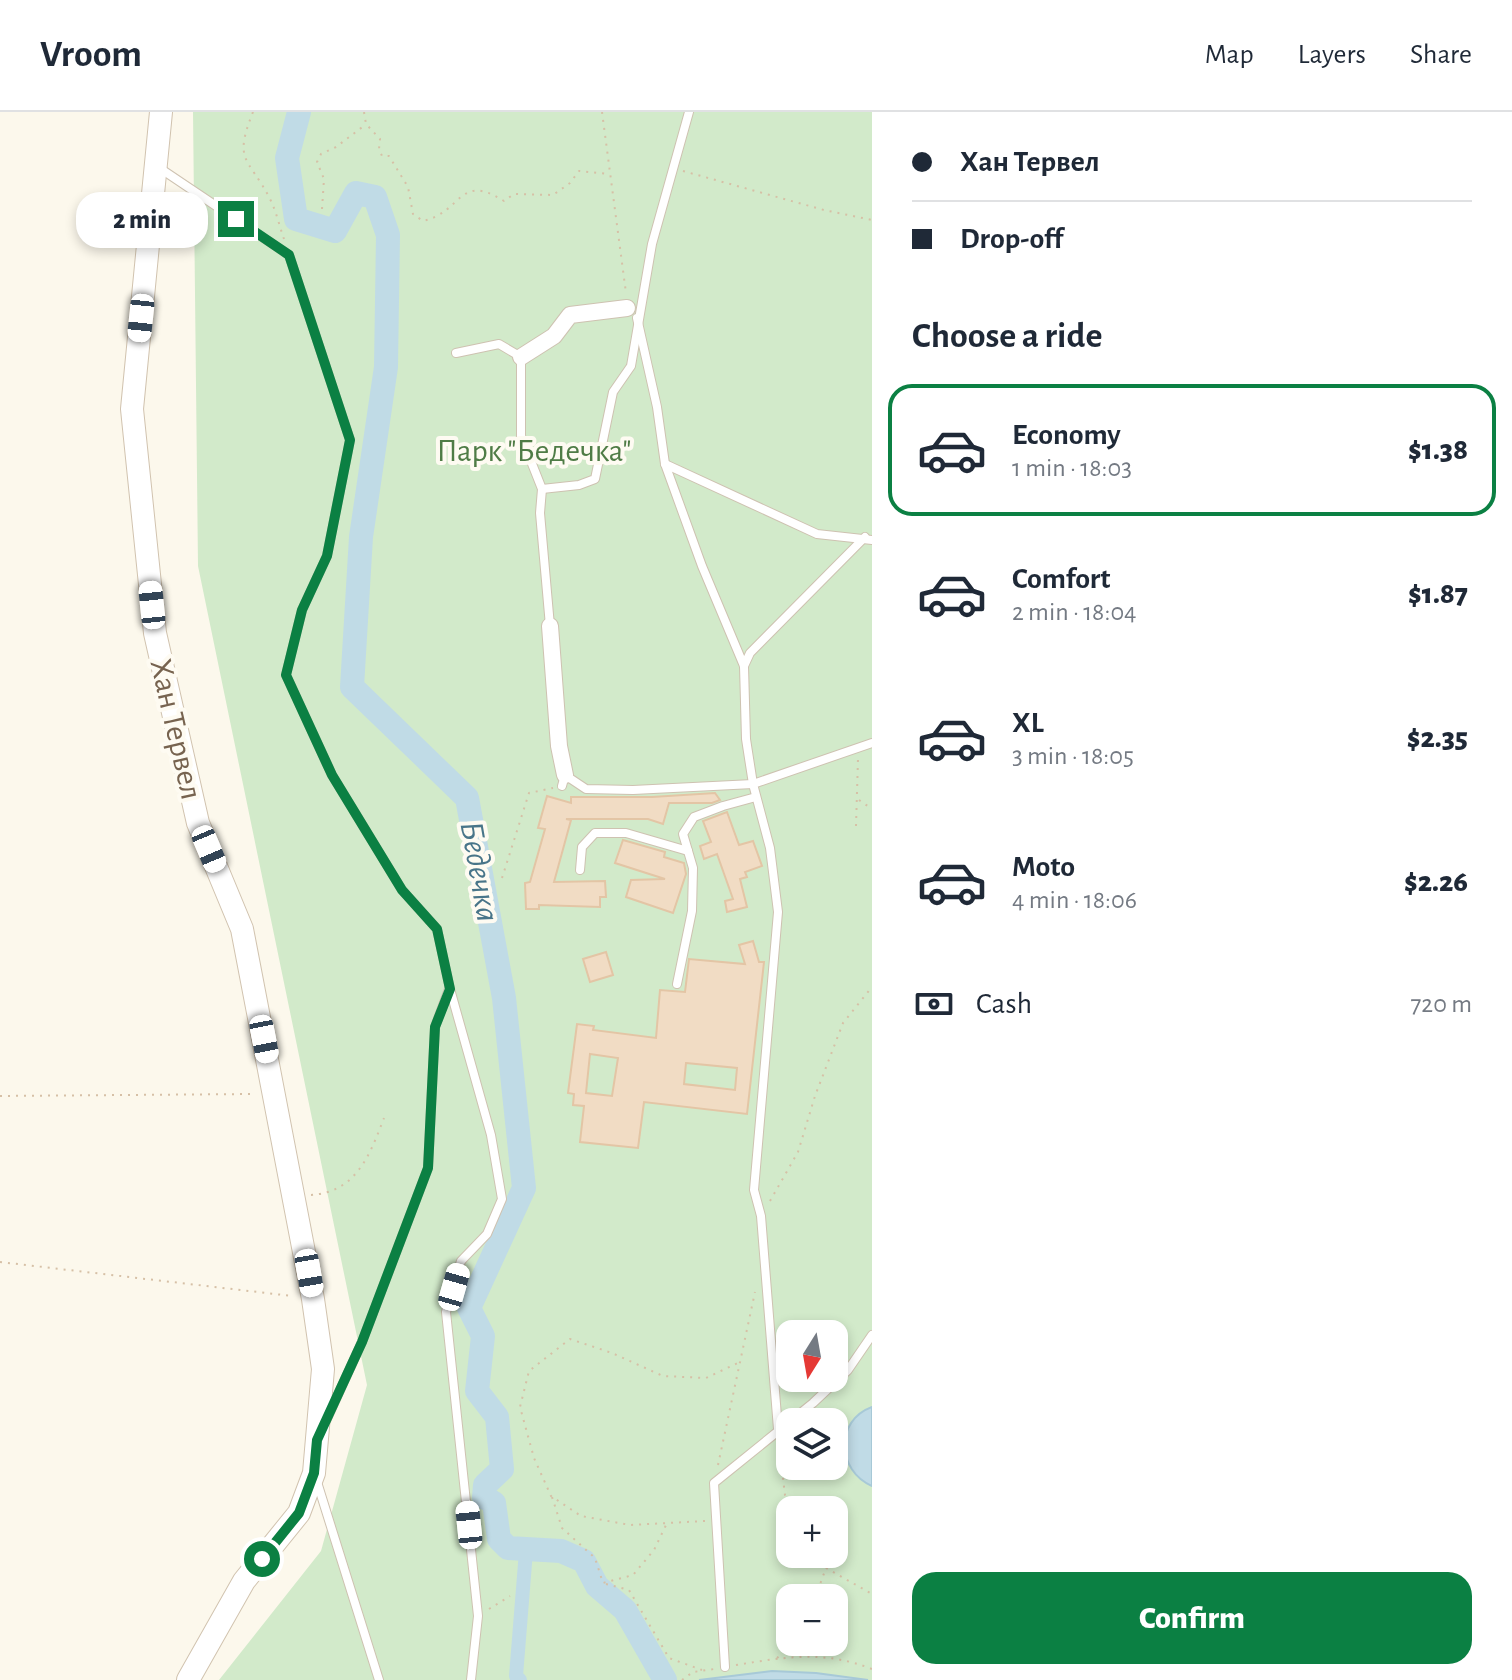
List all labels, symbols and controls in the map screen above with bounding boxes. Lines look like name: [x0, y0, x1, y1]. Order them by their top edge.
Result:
text: Vroom: [40, 36, 142, 74]
text: Map: [1205, 41, 1254, 69]
text: Layers: [1298, 41, 1366, 69]
text: Share: [1410, 41, 1472, 69]
text: Хан Тервел: [960, 147, 1100, 177]
callout: 2 min: [76, 191, 208, 247]
route end: [218, 201, 254, 237]
text: 2 min: [113, 207, 171, 233]
text: Drop-off: [960, 224, 1063, 254]
car: [127, 293, 155, 343]
text: Choose a ride: [912, 318, 1102, 354]
icon: car: [916, 414, 988, 486]
text: Economy: [1012, 420, 1121, 450]
park label: Парк "Бедечка": [436, 435, 632, 467]
text: $1.38: [1408, 435, 1468, 465]
text: 1 min · 18:03: [1012, 455, 1132, 481]
icon: car: [916, 558, 988, 630]
text: Comfort: [1012, 564, 1111, 594]
text: $1.87: [1408, 579, 1468, 609]
car: [138, 580, 166, 630]
text: 2 min · 18:04: [1012, 599, 1137, 625]
street label: Хан Тервел: [144, 656, 208, 803]
icon: car: [916, 702, 988, 774]
text: XL: [1012, 708, 1044, 738]
text: $2.35: [1407, 723, 1468, 753]
text: 3 min · 18:05: [1012, 743, 1134, 769]
water label: Бедечка: [453, 818, 505, 924]
car: [189, 822, 229, 876]
icon: car: [916, 846, 988, 918]
text: Moto: [1012, 852, 1075, 882]
text: $2.26: [1404, 867, 1468, 897]
text: 4 min · 18:06: [1012, 887, 1137, 913]
icon: cash: [912, 982, 956, 1026]
text: Cash: [976, 989, 1032, 1019]
text: 720 m: [1411, 991, 1472, 1017]
car: [248, 1013, 280, 1065]
car: [293, 1247, 325, 1299]
car: [436, 1261, 472, 1313]
north arrow: [776, 1320, 848, 1392]
map controls: [776, 1320, 848, 1656]
button: layers: [776, 1408, 848, 1480]
button: +: [776, 1496, 848, 1568]
car: [455, 1500, 483, 1550]
route start: [244, 1541, 280, 1577]
button: Confirm: [912, 1572, 1472, 1664]
button: −: [776, 1584, 848, 1656]

